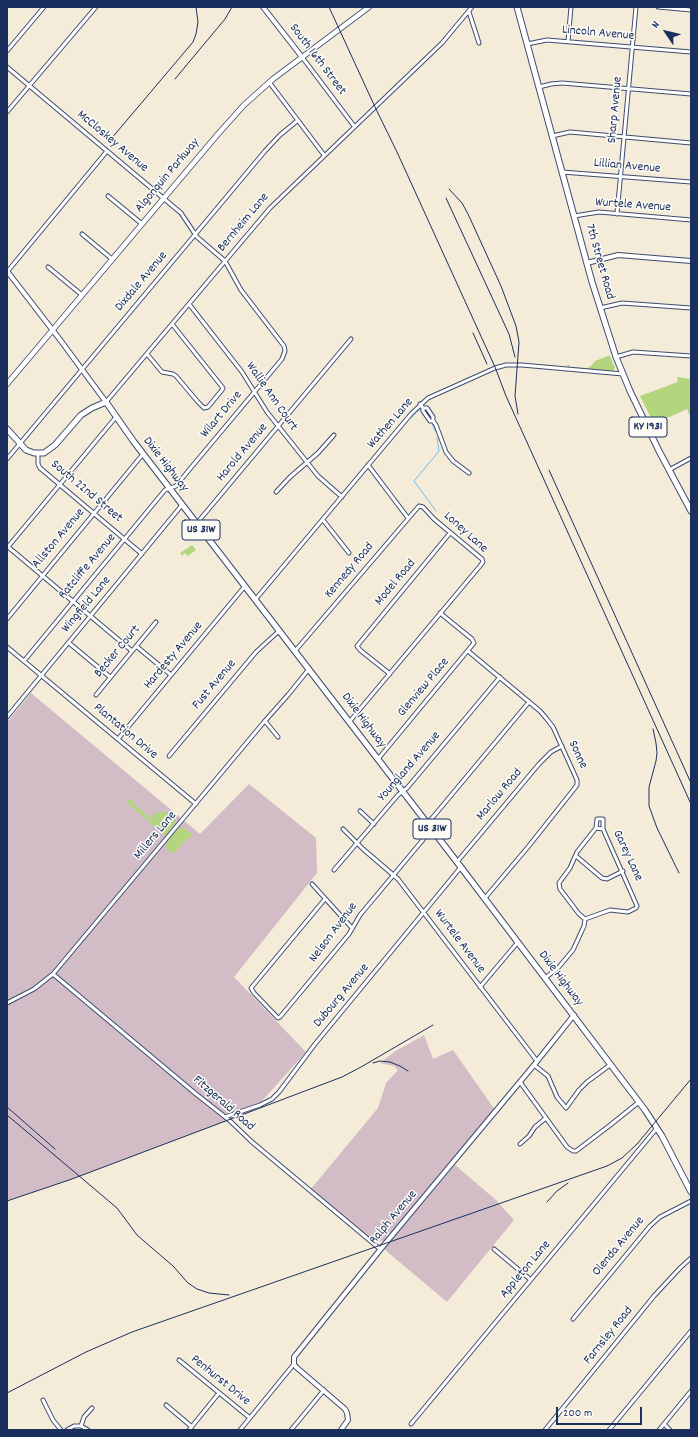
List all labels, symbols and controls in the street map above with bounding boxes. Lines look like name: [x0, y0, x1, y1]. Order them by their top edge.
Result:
north arrow: [646, 12, 686, 52]
text: N: [648, 18, 664, 32]
street label: South 16th Street: [285, 21, 349, 99]
street label: Lincoln Avenue: [561, 23, 635, 45]
street label: Sharp Avenue: [605, 76, 627, 144]
street label: McCloskey Avenue: [73, 108, 151, 176]
street label: Algonquin Parkway: [132, 136, 204, 216]
street label: Lillian Avenue: [593, 156, 661, 178]
street label: Bernheim Lane: [215, 190, 273, 256]
street label: Wurtele Avenue: [595, 196, 671, 216]
street label: 7th Street Road: [581, 223, 617, 301]
street label: Dixdale Avenue: [112, 249, 172, 315]
street label: Wallie Ann Court: [242, 360, 300, 434]
street label: Wilart Drive: [198, 388, 246, 442]
street label: Wathen Lane: [365, 395, 417, 453]
road number: KY 1931: [629, 417, 667, 437]
street label: Harold Avenue: [214, 421, 272, 485]
street label: Dixie Highway: [139, 434, 191, 496]
street label: South 22nd Street: [47, 457, 125, 527]
street label: Allston Avenue: [29, 506, 89, 572]
street label: Loney Lane: [440, 509, 490, 557]
road number: US 31W: [182, 520, 220, 540]
street label: Ratcliffe Avenue: [56, 531, 120, 603]
street label: Kennedy Road: [322, 540, 378, 602]
street label: Model Road: [372, 557, 420, 609]
street label: Wingfield Lane: [59, 574, 115, 636]
street label: Hardesty Avenue: [141, 619, 207, 693]
street label: Becker Court: [92, 623, 144, 681]
street label: Glenview Place: [395, 655, 453, 721]
street label: Fust Avenue: [190, 657, 240, 713]
street label: Dixie Highway: [337, 690, 389, 752]
street label: Plantation Drive: [90, 701, 160, 763]
street label: Youngland Avenue: [375, 729, 445, 805]
street label: Sonne: [564, 738, 590, 772]
street label: Marlow Road: [474, 766, 526, 824]
street label: Millers Lane: [131, 809, 181, 863]
road number: US 31W: [413, 819, 451, 839]
street label: Garey Lane: [608, 828, 646, 884]
street label: Nelson Avenue: [306, 900, 362, 966]
street label: Wurtele Avenue: [430, 907, 488, 977]
street label: Dixie Highway: [534, 948, 586, 1010]
street label: Dubourg Avenue: [311, 961, 373, 1031]
street label: Fitzgerald Road: [189, 1073, 257, 1135]
street label: Ralph Avenue: [367, 1188, 421, 1248]
street label: Olenda Avenue: [590, 1214, 648, 1280]
street label: Appleton Lane: [497, 1238, 555, 1302]
street label: Farnsley Road: [581, 1304, 637, 1368]
street label: Penhurst Drive: [187, 1352, 253, 1410]
scale bar: [558, 1399, 644, 1425]
text: 200 m: [563, 1405, 592, 1422]

